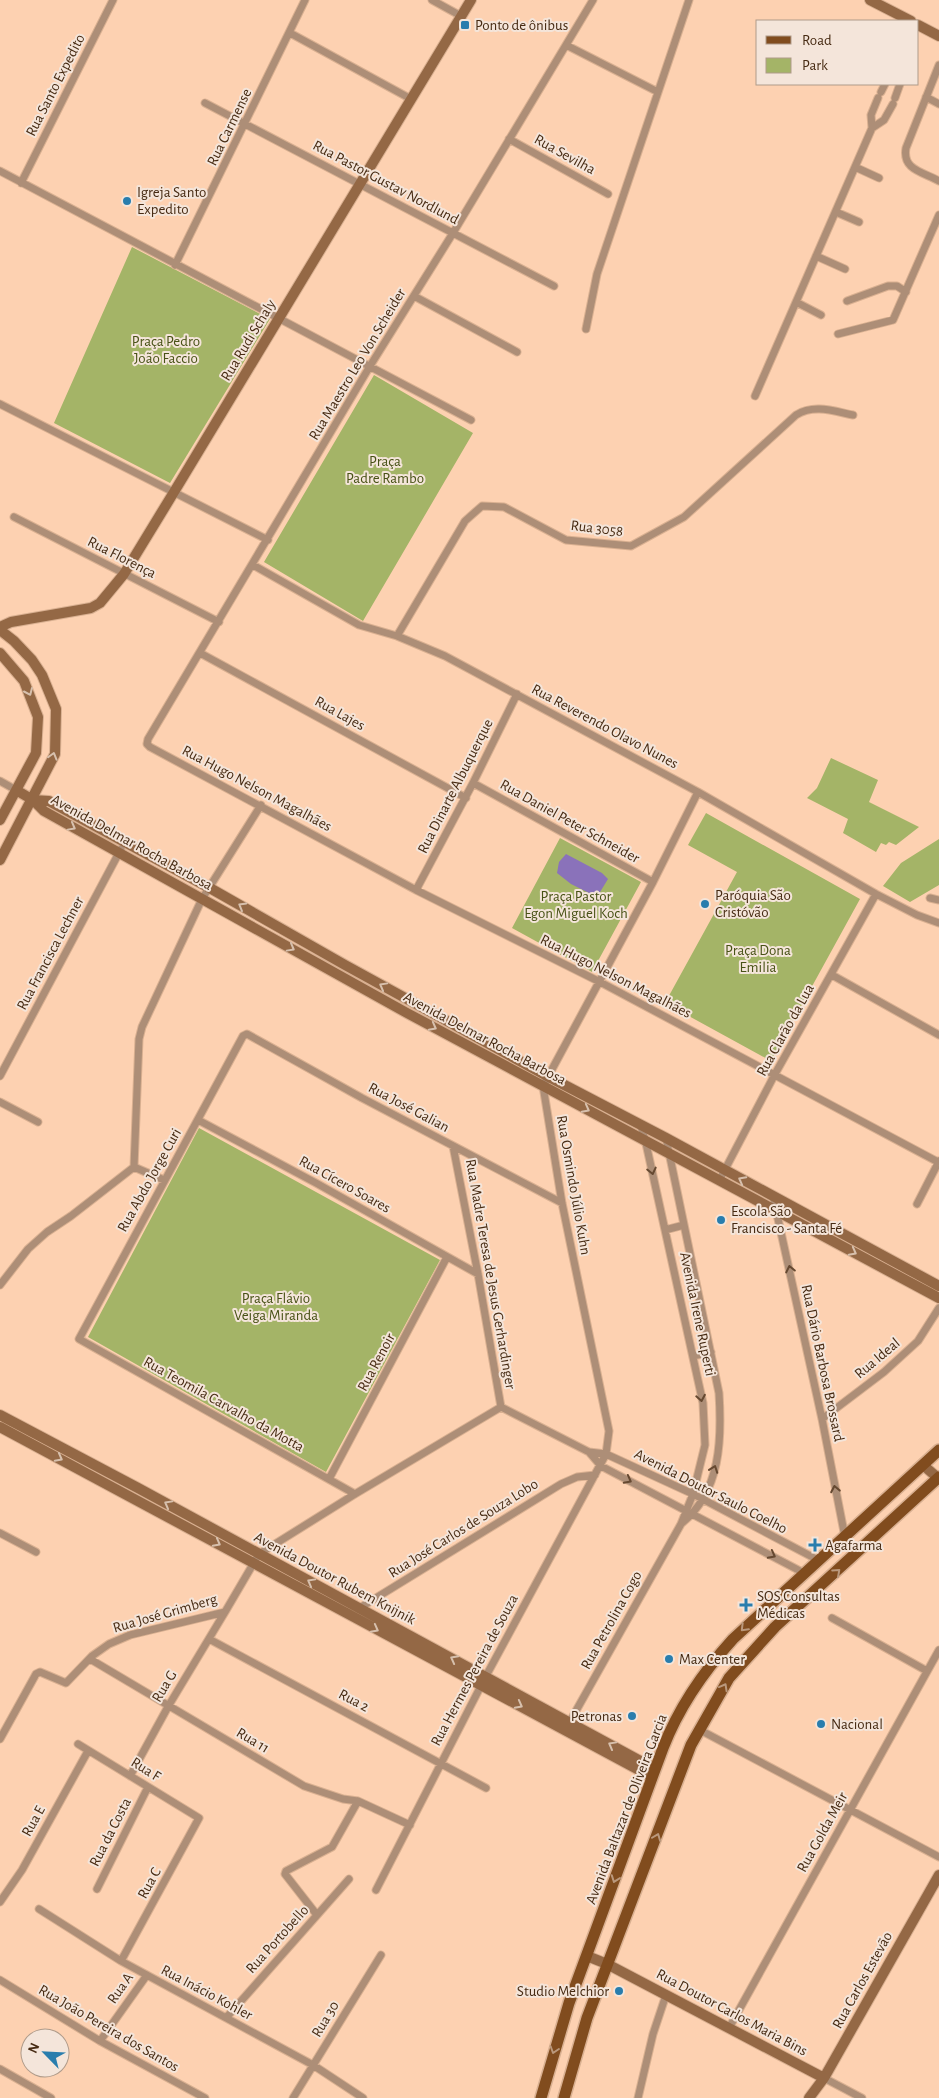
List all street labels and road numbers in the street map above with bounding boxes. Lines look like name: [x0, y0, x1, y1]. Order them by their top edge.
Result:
street label: Rua Santo Expedito: [23, 32, 88, 139]
street label: Rua Carmense: [204, 86, 255, 168]
street label: Rua Sevilha: [532, 132, 598, 177]
street label: Rua Pastor Gustav Nordlund: [310, 138, 461, 227]
street label: Rua Maestro Leo Von Scheider: [306, 286, 409, 443]
street label: Rua Rudi Schaly: [218, 296, 279, 384]
street label: Rua 3058: [570, 518, 624, 539]
street label: Rua Florença: [85, 534, 158, 581]
street label: Rua Reverendo Olavo Nunes: [529, 681, 681, 771]
street label: Rua Lajes: [312, 694, 367, 733]
street label: Rua Dinarte Albuquerque: [415, 717, 496, 856]
street label: Rua Hugo Nelson Magalhães: [179, 743, 334, 834]
street label: Rua Daniel Peter Schneider: [497, 777, 642, 866]
street label: Avenida Delmar Rocha Barbosa: [49, 792, 215, 893]
street label: Rua Francisca Lechner: [14, 894, 87, 1012]
street label: Rua Hugo Nelson Magalhães: [538, 932, 694, 1021]
street label: Rua Clarão da Lua: [754, 982, 817, 1079]
street label: Avenida Delmar Rocha Barbosa: [401, 989, 569, 1088]
street label: Rua José Galian: [366, 1080, 452, 1135]
street label: Rua Osmindo Júlio Kuhn: [554, 1114, 593, 1256]
street label: Rua Abdo Jorge Curi: [115, 1126, 184, 1235]
street label: Rua Cícero Soares: [296, 1153, 393, 1216]
street label: Rua Madre Teresa de Jesus Gerhardinger: [463, 1158, 518, 1390]
street label: Avenida Irene Ruperti: [677, 1251, 718, 1377]
street label: Rua Dário Barbosa Brossard: [799, 1283, 847, 1443]
street label: Rua Renoir: [355, 1331, 398, 1394]
street label: Rua Ideal: [852, 1335, 903, 1382]
street label: Rua Teomila Carvalho da Motta: [141, 1354, 307, 1455]
street label: Avenida Doutor Saulo Coelho: [632, 1446, 790, 1537]
street label: Rua José Carlos de Souza Lobo: [386, 1476, 541, 1581]
street label: Avenida Doutor Rubem Knijnik: [252, 1530, 418, 1627]
street label: Rua Petrolina Cogo: [578, 1568, 645, 1672]
street label: Rua José Grimberg: [111, 1591, 220, 1636]
street label: Rua Hermes Pereira de Souza: [428, 1592, 521, 1749]
street label: Rua G: [149, 1668, 180, 1705]
street label: Rua 2: [336, 1686, 372, 1715]
street label: Avenida Baltazar de Oliveira Garcia: [583, 1712, 670, 1906]
street label: Rua 11: [234, 1725, 272, 1756]
street label: Rua F: [128, 1755, 164, 1784]
street label: Rua Golda Meir: [794, 1790, 851, 1875]
street label: Rua da Costa: [87, 1796, 134, 1869]
street label: Rua E: [19, 1803, 48, 1839]
street label: Rua C: [135, 1865, 164, 1901]
street label: Rua Portobello: [243, 1902, 312, 1976]
street label: Rua Carlos Estevão: [830, 1929, 895, 2031]
street label: Rua Inácio Kohler: [159, 1962, 255, 2023]
street label: Rua Doutor Carlos Maria Bins: [654, 1966, 810, 2059]
street label: Rua A: [105, 1970, 136, 2006]
street label: Rua João Pereira dos Santos: [36, 1982, 181, 2075]
street label: Rua 30: [309, 1999, 342, 2040]

